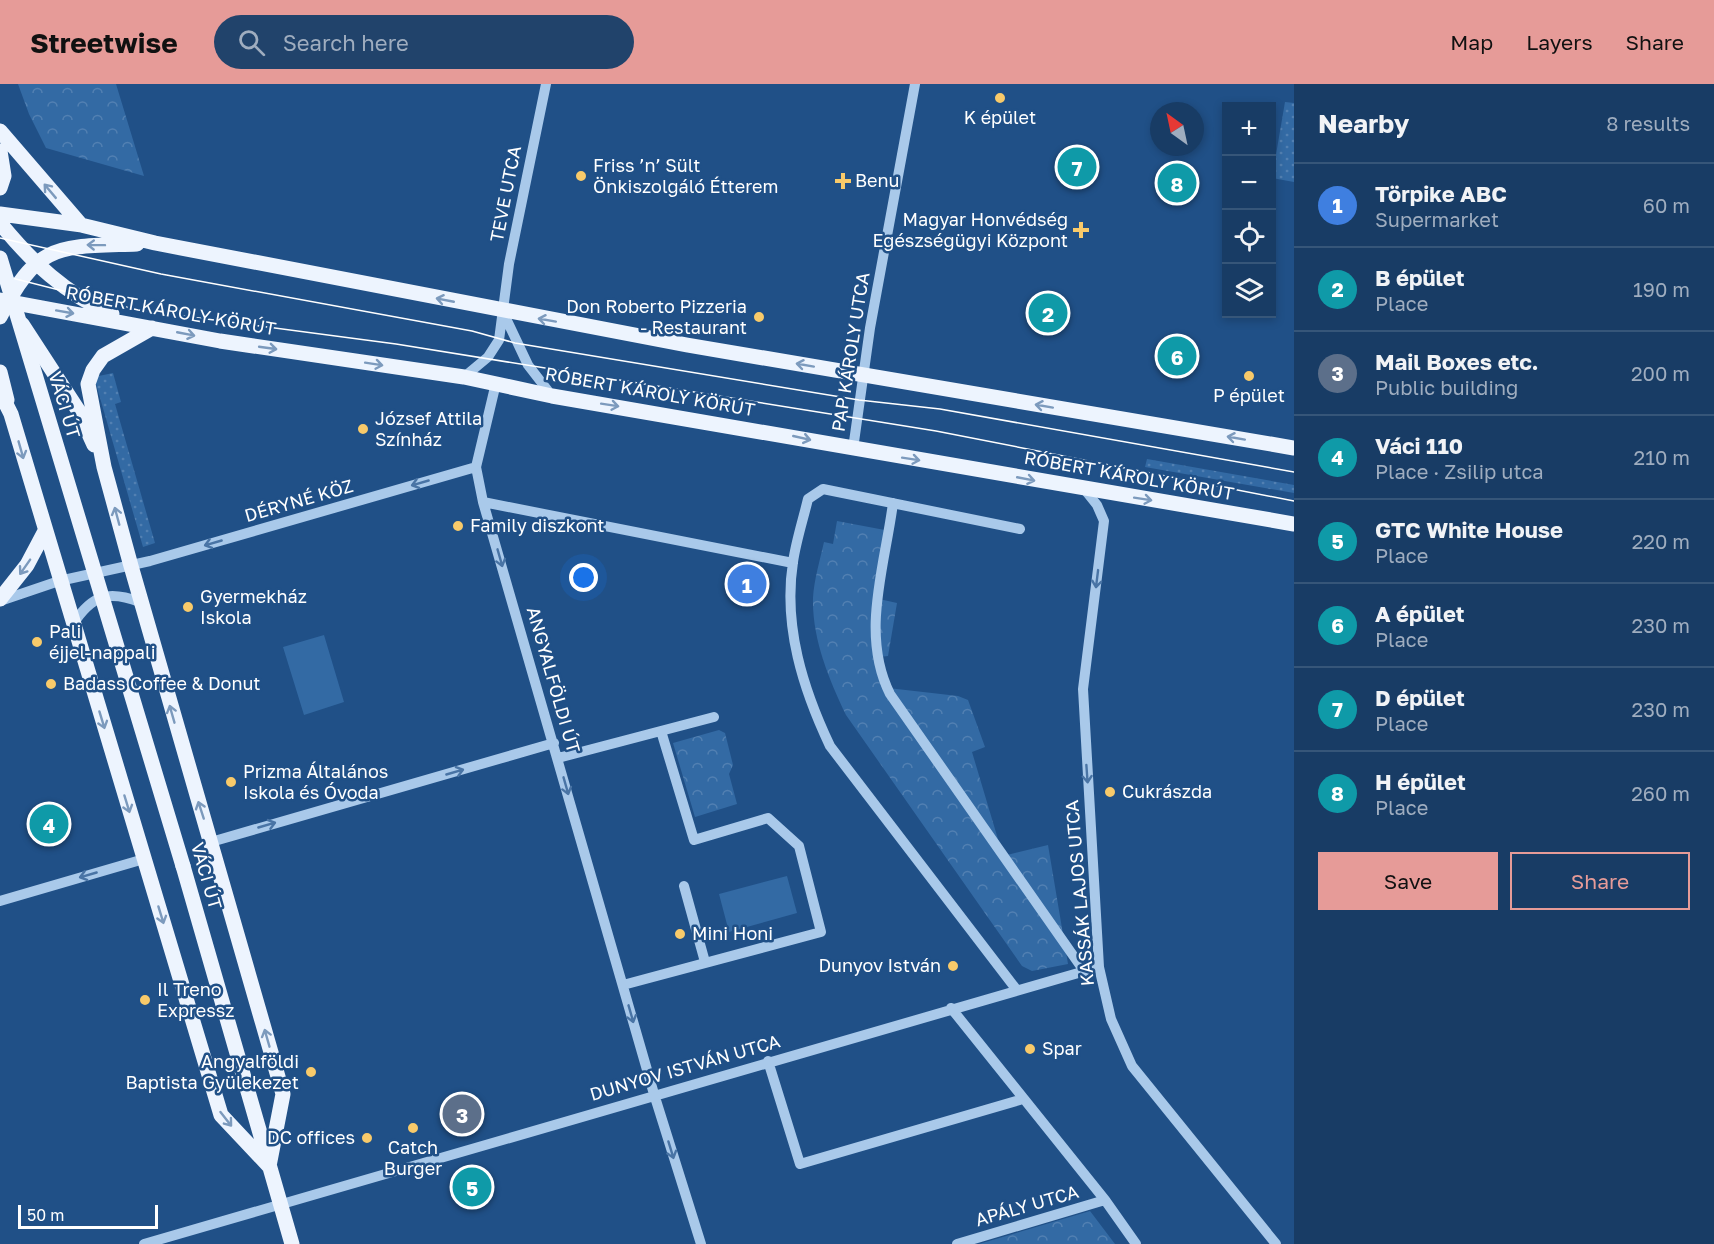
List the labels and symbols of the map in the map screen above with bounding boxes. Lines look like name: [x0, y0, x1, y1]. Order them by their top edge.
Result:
marker: K épület: [993, 91, 1007, 105]
north arrow: [1150, 102, 1204, 156]
place label: K épület: [964, 106, 1036, 128]
street label: TEVE UTCA: [485, 144, 525, 244]
pin: 7: [1058, 144, 1096, 190]
place label: Friss ’n’ Sült Önkiszolgáló Étterem: [593, 154, 778, 197]
pin: 8: [1158, 160, 1196, 206]
marker: Friss ’n’ Sült Önkiszolgáló Étterem: [574, 169, 588, 183]
place label: Benu: [855, 169, 899, 191]
marker: Benu: [836, 174, 850, 188]
one-way arrow: [43, 184, 57, 199]
place label: Magyar Honvédség Egészségügyi Központ: [873, 208, 1068, 251]
marker: Magyar Honvédség Egészségügyi Központ: [1072, 221, 1090, 239]
one-way arrow: [87, 239, 107, 251]
street label: PAP KÁROLY UTCA: [827, 271, 873, 433]
street label: RÓBERT KÁROLY KÖRÚT: [65, 281, 278, 339]
pin: 2: [1028, 290, 1068, 336]
one-way arrow: [436, 294, 455, 305]
place label: Don Roberto Pizzeria - Restaurant: [566, 295, 747, 338]
one-way arrow: [55, 307, 75, 318]
marker: Don Roberto Pizzeria - Restaurant: [752, 310, 766, 324]
one-way arrow: [538, 314, 557, 325]
one-way arrow: [175, 329, 195, 340]
pin: 6: [1158, 334, 1196, 378]
one-way arrow: [258, 342, 278, 353]
one-way arrow: [364, 358, 384, 369]
one-way arrow: [796, 360, 816, 371]
street label: RÓBERT KÁROLY KÖRÚT: [544, 362, 757, 420]
street label: VÁCI ÚT: [44, 369, 86, 441]
marker: P épület: [1242, 369, 1256, 383]
place label: P épület: [1213, 384, 1285, 406]
one-way arrow: [599, 400, 619, 411]
one-way arrow: [1035, 400, 1054, 411]
place label: József Attila Színház: [375, 407, 482, 450]
marker: József Attila Színház: [356, 422, 370, 436]
one-way arrow: [792, 432, 811, 444]
one-way arrow: [1227, 432, 1247, 443]
one-way arrow: [16, 440, 28, 459]
street label: RÓBERT KÁROLY KÖRÚT: [1023, 446, 1236, 504]
one-way arrow: [900, 453, 920, 464]
street label: DÉRYNÉ KÖZ: [242, 474, 356, 526]
one-way arrow: [1016, 474, 1036, 485]
one-way arrow: [411, 478, 430, 489]
one-way arrow: [1133, 494, 1152, 505]
one-way arrow: [111, 507, 122, 526]
place label: Family diszkont: [470, 514, 605, 536]
marker: Family diszkont: [451, 519, 465, 533]
one-way arrow: [204, 538, 223, 549]
one-way arrow: [495, 549, 506, 568]
one-way arrow: [19, 558, 31, 574]
pin: 1: [728, 562, 766, 606]
your location: [569, 563, 598, 592]
one-way arrow: [1091, 569, 1102, 589]
place label: Gyermekház Iskola: [200, 585, 307, 628]
marker: Gyermekház Iskola: [181, 600, 195, 614]
street label: ANGYALFÖLDI ÚT: [523, 604, 585, 755]
place label: Pali éjjel-nappali: [49, 620, 156, 663]
marker: Pali éjjel-nappali: [30, 635, 44, 649]
place label: Badass Coffee & Donut: [63, 672, 261, 694]
marker: Badass Coffee & Donut: [44, 677, 58, 691]
one-way arrow: [166, 705, 178, 724]
one-way arrow: [97, 710, 108, 729]
place label: Prizma Általános Iskola és Óvoda: [243, 760, 388, 803]
one-way arrow: [1082, 763, 1093, 783]
one-way arrow: [445, 766, 464, 777]
marker: Prizma Általános Iskola és Óvoda: [224, 775, 238, 789]
one-way arrow: [561, 776, 572, 795]
place label: Cukrászda: [1122, 780, 1212, 802]
marker: Cukrászda: [1103, 785, 1117, 799]
one-way arrow: [122, 794, 133, 813]
street label: KASSÁK LAJOS UTCA: [1060, 799, 1098, 987]
one-way arrow: [195, 801, 206, 820]
pin: 4: [29, 802, 68, 846]
one-way arrow: [257, 819, 276, 831]
street label: VÁCI ÚT: [187, 840, 227, 912]
one-way arrow: [79, 870, 98, 881]
one-way arrow: [156, 905, 167, 924]
place label: Mini Honi: [692, 922, 773, 944]
marker: Mini Honi: [673, 927, 687, 941]
place label: Dunyov István: [819, 954, 941, 976]
marker: Dunyov István: [946, 959, 960, 973]
place label: Il Treno Expressz: [157, 978, 235, 1021]
marker: Il Treno Expressz: [138, 993, 152, 1007]
one-way arrow: [626, 1004, 637, 1023]
one-way arrow: [261, 1029, 272, 1048]
street label: DUNYOV ISTVÁN UTCA: [587, 1029, 783, 1105]
place label: Spar: [1042, 1037, 1082, 1059]
marker: Spar: [1023, 1042, 1037, 1056]
place label: Angyalföldi Baptista Gyülekezet: [126, 1050, 299, 1093]
marker: Angyalföldi Baptista Gyülekezet: [304, 1065, 318, 1079]
pin: 3: [442, 1092, 482, 1136]
one-way arrow: [220, 1111, 233, 1127]
marker: Catch Burger: [406, 1121, 420, 1135]
place label: DC offices: [267, 1126, 355, 1148]
marker: DC offices: [360, 1131, 374, 1145]
place label: Catch Burger: [384, 1136, 442, 1179]
one-way arrow: [666, 1140, 677, 1159]
pin: 5: [452, 1164, 492, 1210]
street label: APÁLY UTCA: [973, 1180, 1081, 1230]
scale bar: [18, 1202, 158, 1230]

